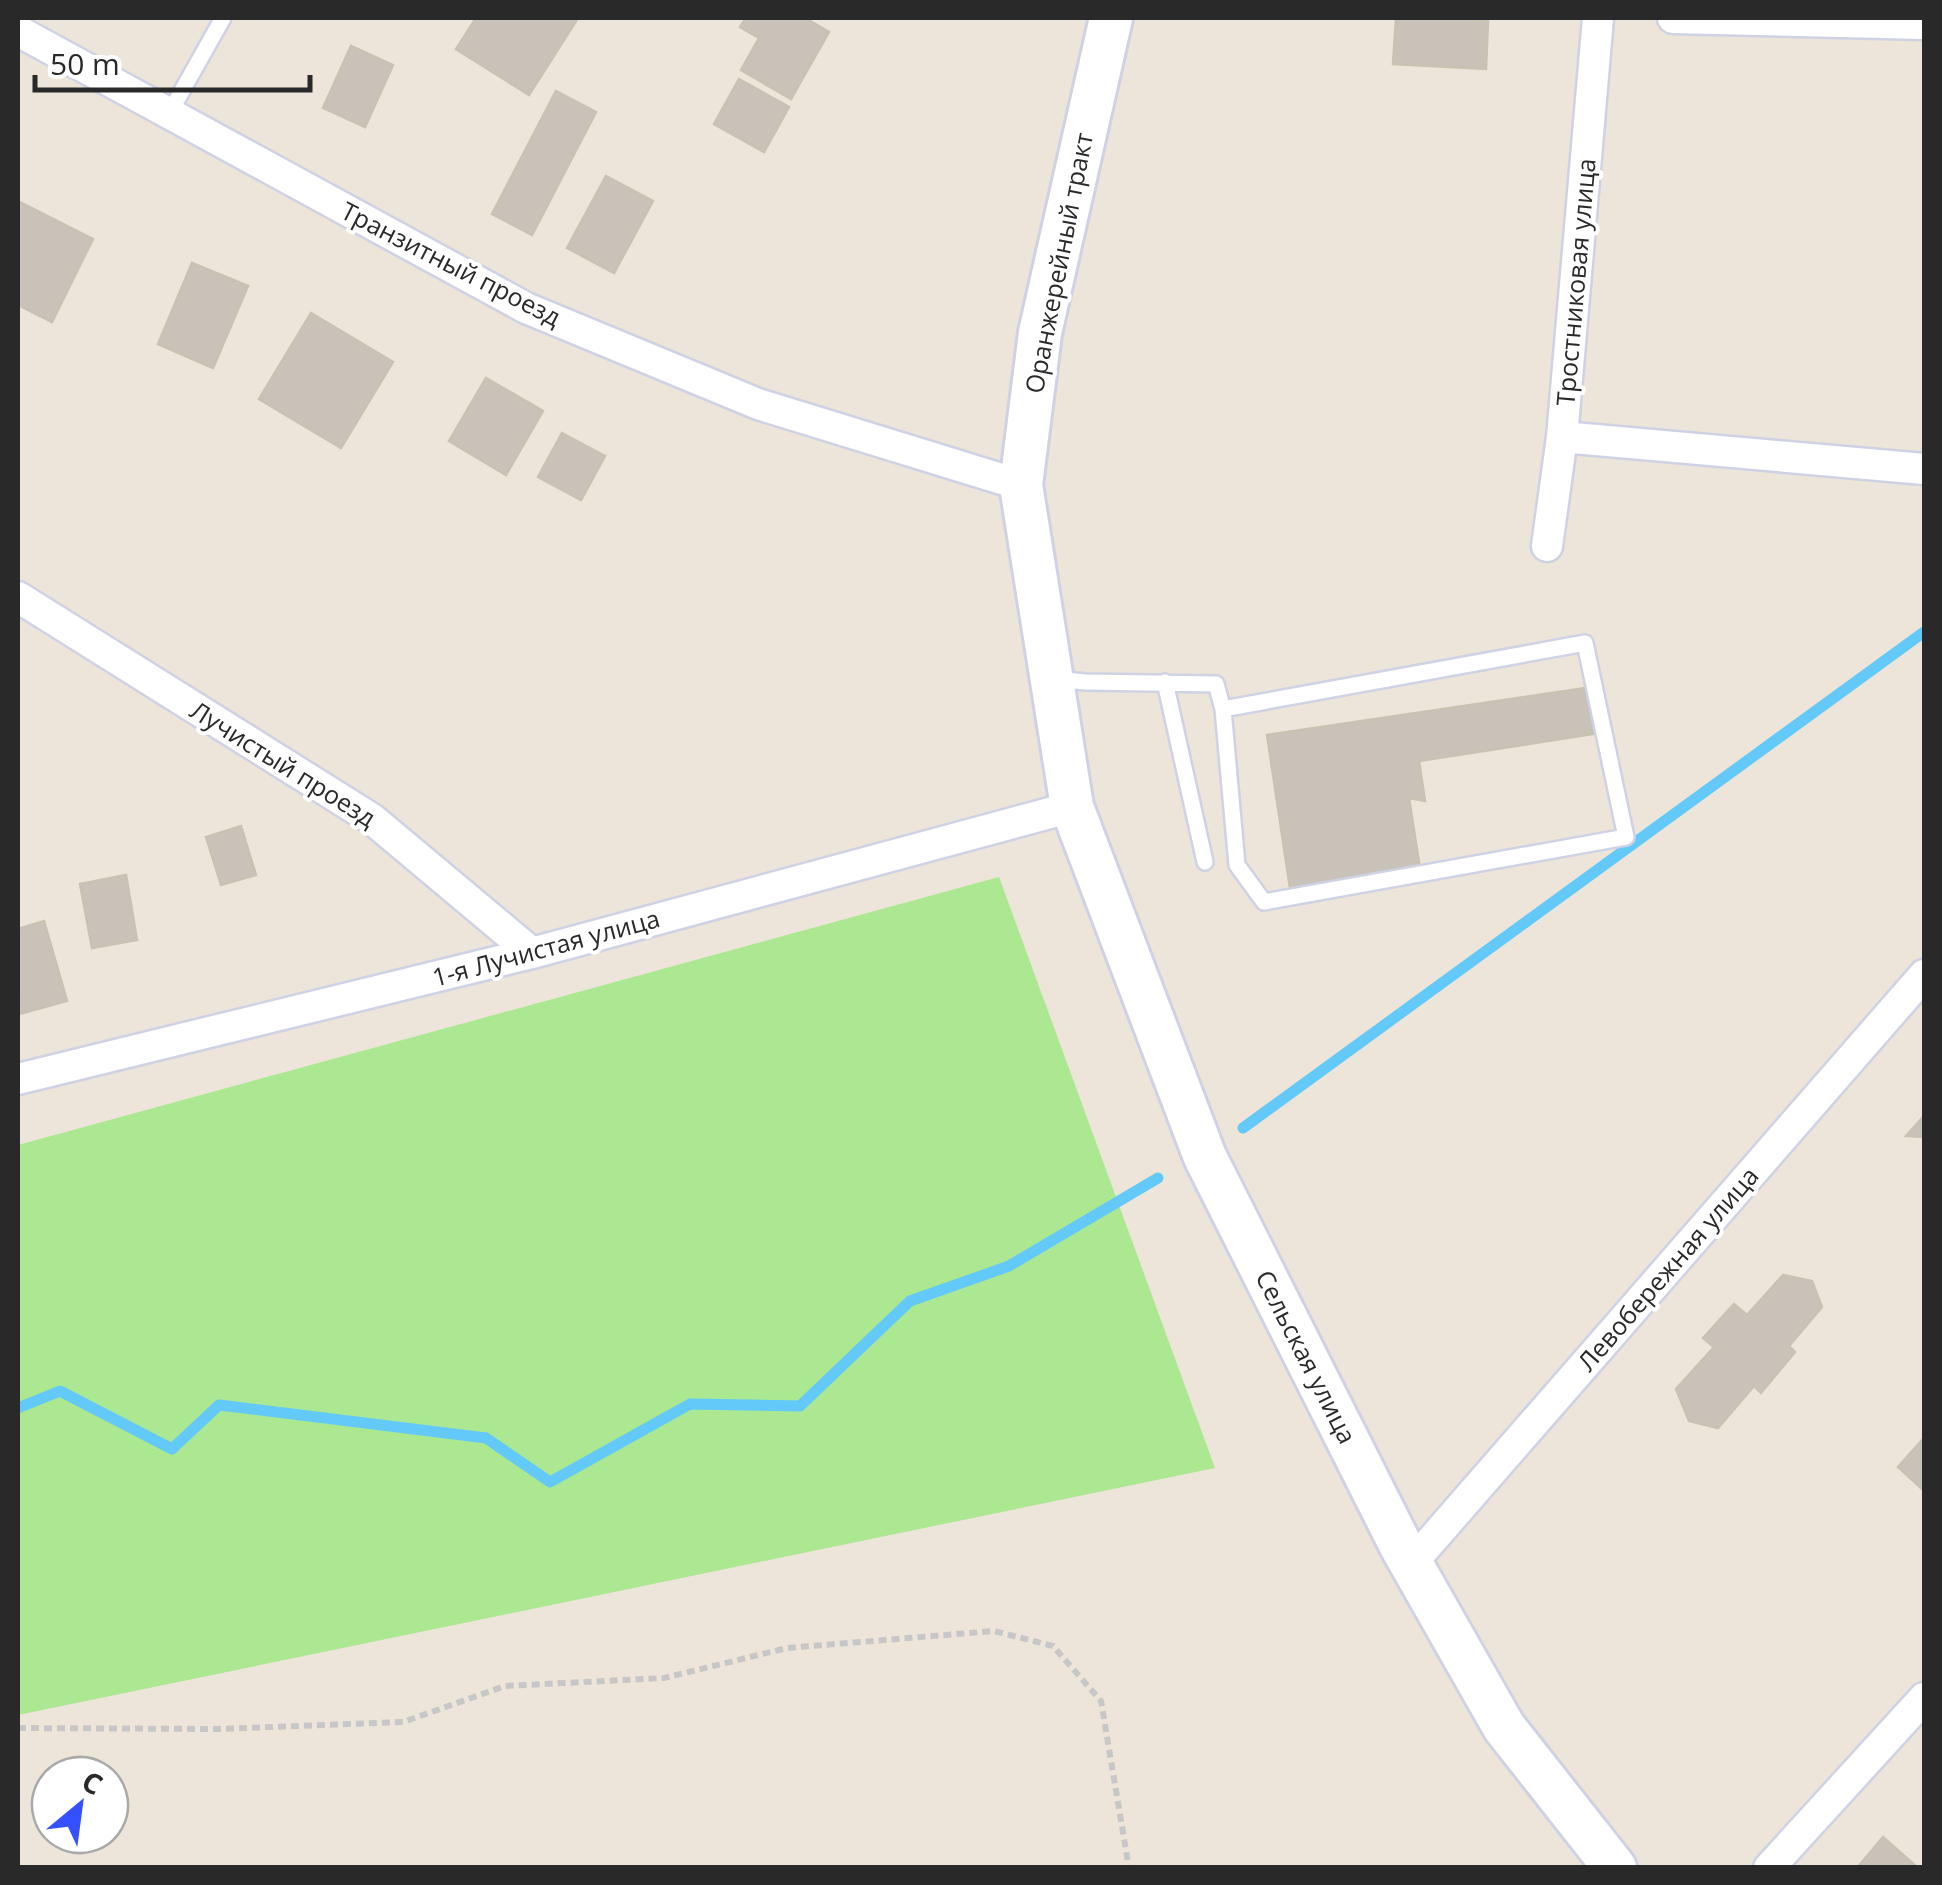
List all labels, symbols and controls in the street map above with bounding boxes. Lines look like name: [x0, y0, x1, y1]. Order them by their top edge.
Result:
scale bar: [35, 30, 310, 92]
text: 50 m: [50, 43, 120, 84]
street label: Оранжерейный тракт: [1016, 129, 1100, 396]
street label: Тростниковая улица: [1547, 157, 1603, 407]
street label: Транзитный проезд: [336, 193, 567, 333]
street label: Лучистый проезд: [184, 692, 383, 834]
street label: 1-я Лучистая улица: [428, 900, 663, 994]
street label: Левобережная улица: [1569, 1159, 1765, 1378]
street label: Сельская улица: [1249, 1264, 1365, 1449]
north arrow: [30, 1755, 130, 1855]
text: С: [76, 1761, 110, 1803]

